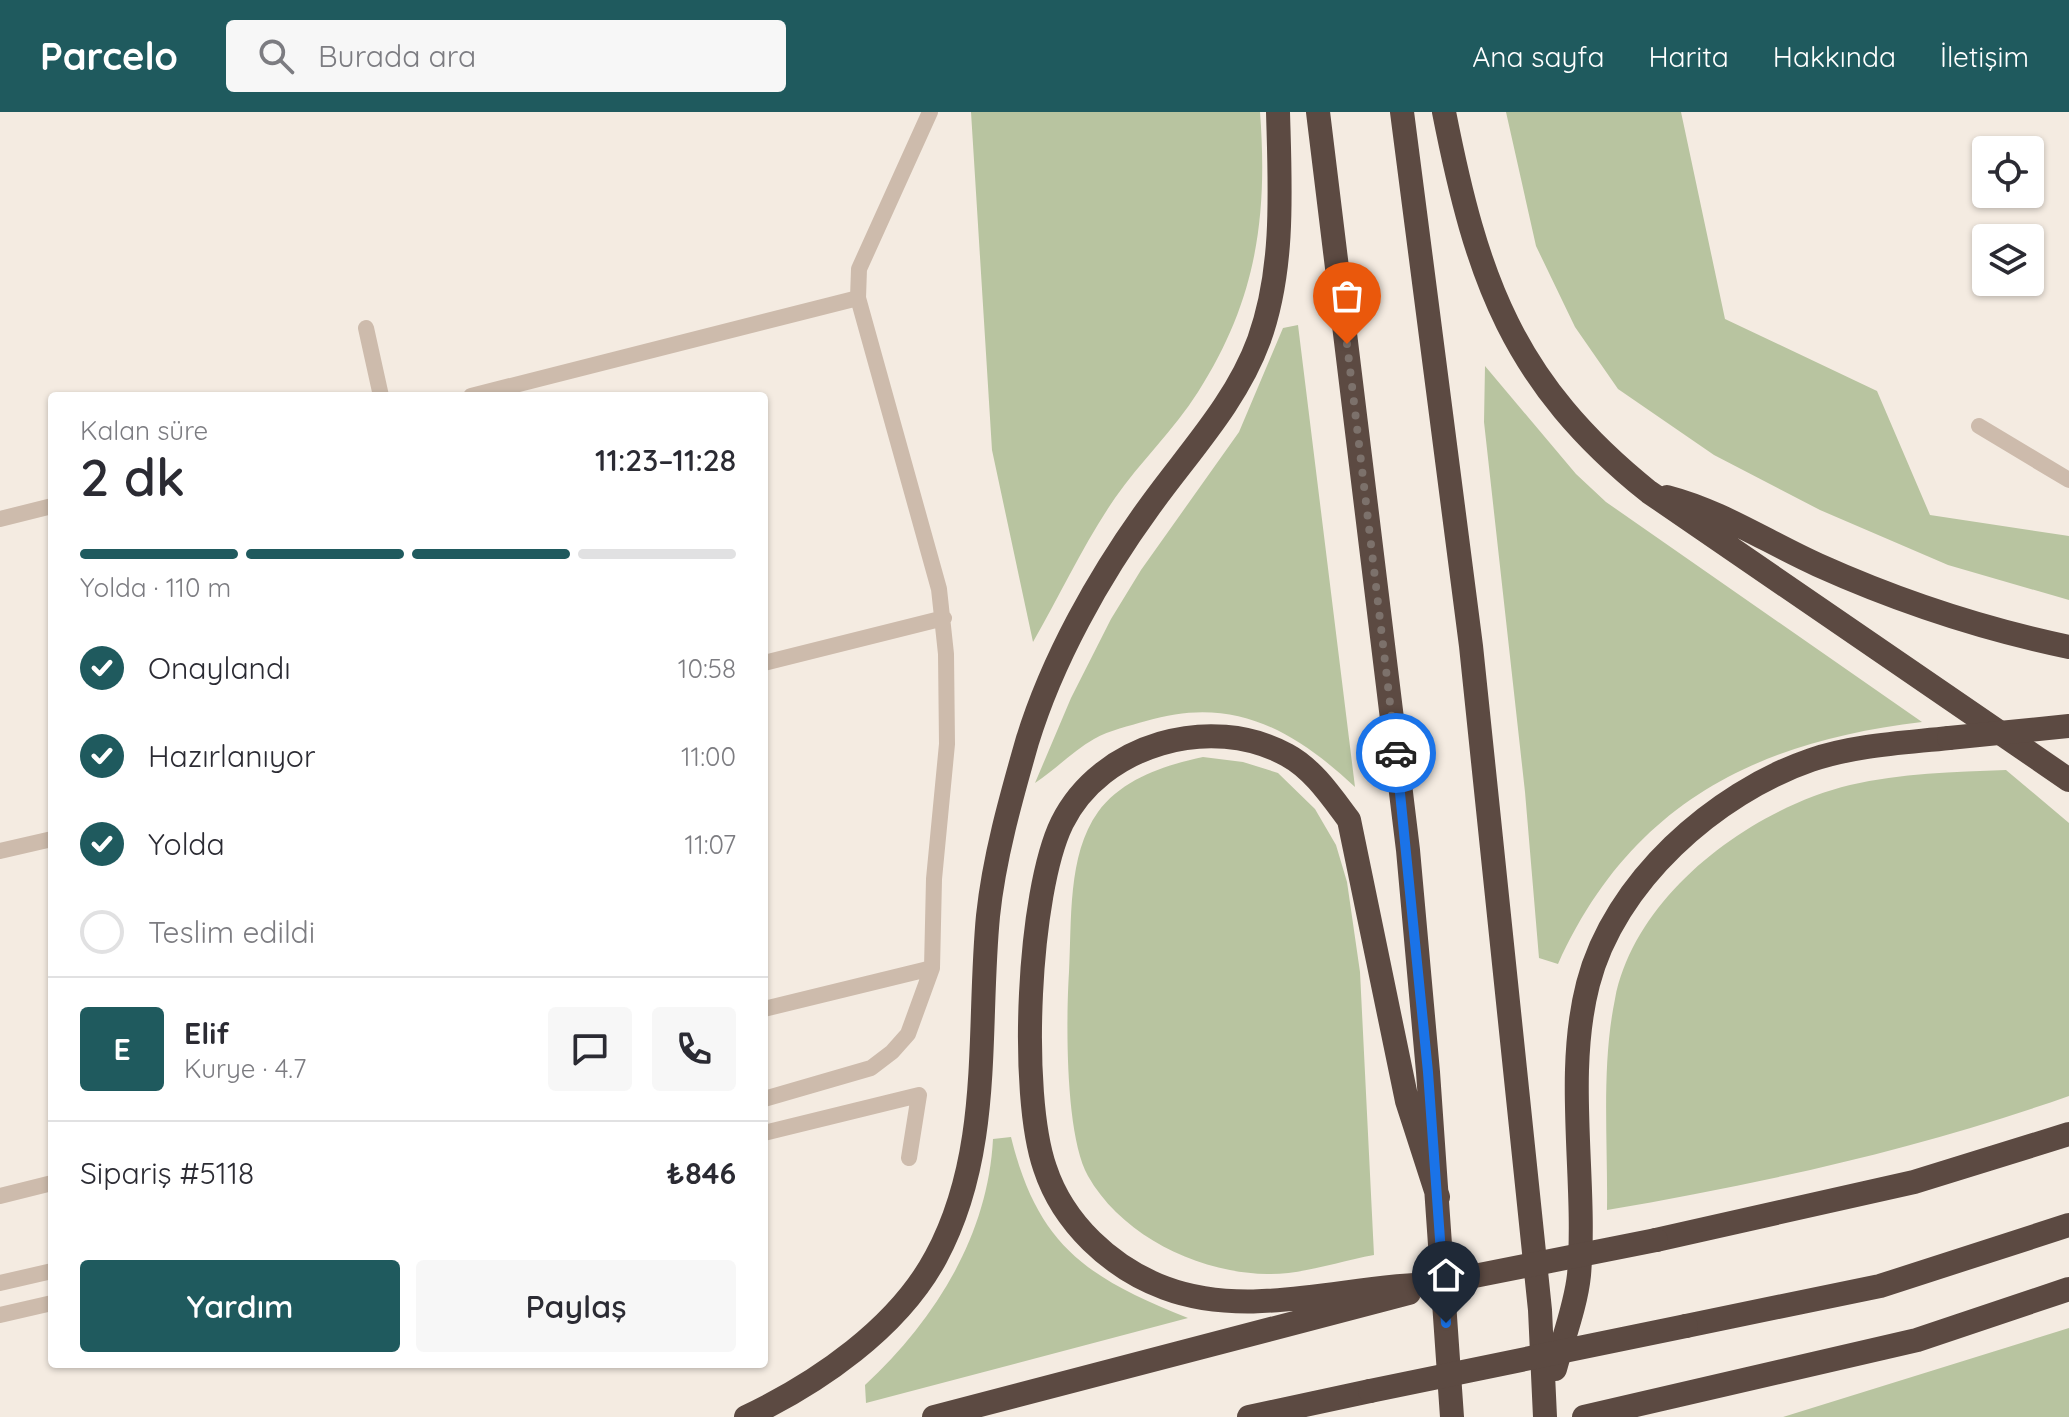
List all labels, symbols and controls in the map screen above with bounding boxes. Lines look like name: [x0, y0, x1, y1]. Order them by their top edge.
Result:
search box: [226, 20, 786, 92]
text: Parcelo: [40, 32, 178, 80]
icon: search: [254, 34, 298, 78]
text: Burada ara: [318, 37, 476, 75]
text: Ana sayfa: [1472, 39, 1604, 74]
text: Harita: [1648, 39, 1729, 74]
text: Hakkında: [1773, 39, 1896, 74]
text: İletişim: [1940, 39, 2029, 74]
map controls: [1972, 136, 2044, 296]
button: locate: [1972, 136, 2044, 208]
button: layers: [1972, 224, 2044, 296]
pin: [1313, 262, 1381, 344]
icon: bag: [1325, 274, 1369, 318]
text: Kalan süre: [80, 414, 208, 447]
text: 11:23–11:28: [595, 441, 736, 479]
text: 2 dk: [80, 444, 185, 509]
text: Yolda · 110 m: [80, 571, 231, 604]
icon: check: [80, 646, 124, 690]
text: Onaylandı: [148, 649, 291, 687]
text: 10:58: [678, 652, 736, 685]
courier: [1356, 713, 1436, 793]
icon: car: [1374, 731, 1418, 775]
icon: check: [80, 734, 124, 778]
text: Hazırlanıyor: [148, 737, 316, 775]
text: 11:00: [681, 740, 736, 773]
icon: check: [80, 822, 124, 866]
text: Yolda: [148, 825, 225, 863]
text: 11:07: [685, 828, 736, 861]
text: Teslim edildi: [148, 913, 315, 951]
button: chat: [548, 1007, 632, 1091]
button: phone: [652, 1007, 736, 1091]
text: Elif: [184, 1014, 229, 1052]
text: E: [113, 1030, 131, 1068]
text: Kurye · 4.7: [184, 1052, 306, 1085]
text: Sipariş #5118: [80, 1154, 254, 1192]
text: ₺846: [666, 1154, 736, 1192]
pin: [1412, 1241, 1480, 1323]
icon: home: [1424, 1253, 1468, 1297]
button: Yardım: [80, 1260, 400, 1352]
button: Paylaş: [416, 1260, 736, 1352]

